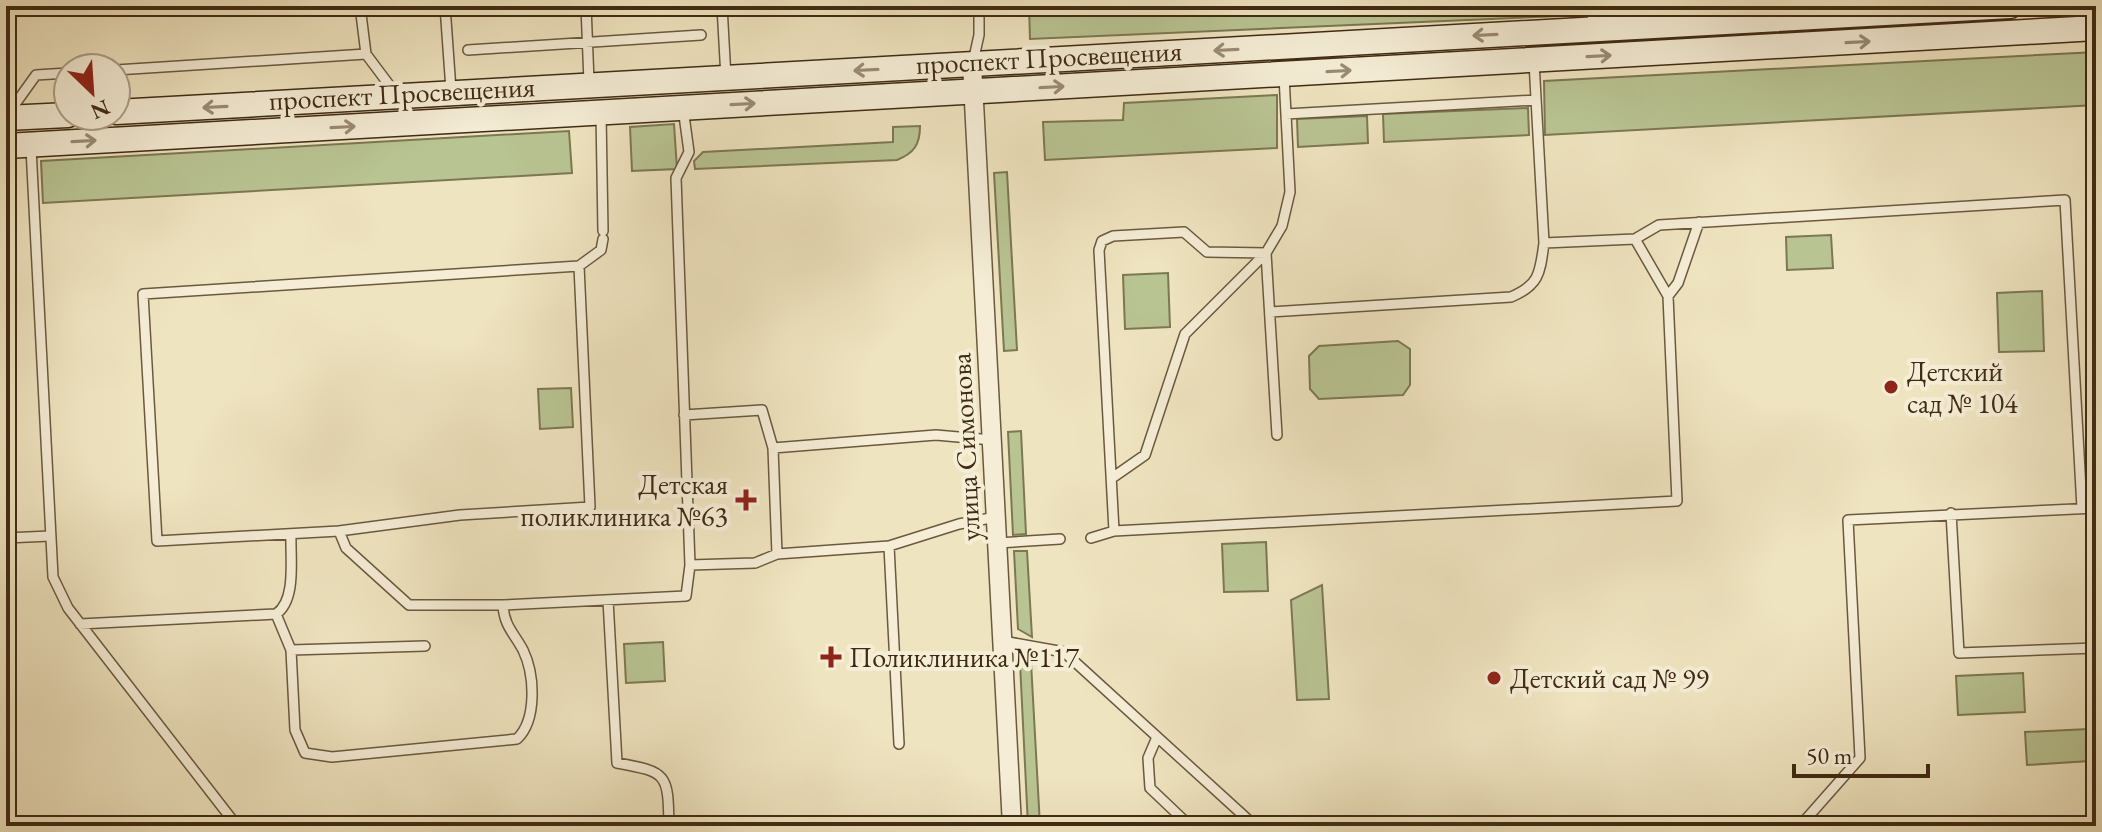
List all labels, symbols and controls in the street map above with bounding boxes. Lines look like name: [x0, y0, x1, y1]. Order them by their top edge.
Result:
one-way arrow: [1472, 28, 1499, 43]
street label: проспект Просвещения: [915, 32, 1183, 82]
one-way arrow: [1844, 34, 1871, 49]
one-way arrow: [1213, 43, 1240, 58]
one-way arrow: [1585, 49, 1612, 64]
north arrow: [52, 52, 132, 132]
one-way arrow: [853, 63, 880, 78]
one-way arrow: [1325, 63, 1352, 78]
street label: проспект Просвещения: [268, 68, 536, 118]
one-way arrow: [1038, 79, 1065, 94]
text: N: [86, 93, 114, 127]
one-way arrow: [729, 97, 756, 112]
one-way arrow: [202, 99, 229, 114]
one-way arrow: [329, 119, 356, 134]
one-way arrow: [70, 133, 97, 148]
street label: улица Симонова: [942, 351, 988, 542]
place label: Детский сад № 104: [1907, 353, 2018, 421]
marker: Детский сад № 104: [1882, 378, 1900, 396]
place label: Детская поликлиника №63: [521, 466, 728, 534]
marker: Детская поликлиника №63: [735, 489, 757, 511]
place label: Поликлиника №117: [849, 639, 1079, 675]
marker: Поликлиника №117: [820, 646, 842, 668]
place label: Детский сад № 99: [1510, 660, 1709, 696]
marker: Детский сад № 99: [1485, 669, 1503, 687]
scale bar: [1794, 728, 1928, 778]
text: 50 m: [1806, 740, 1853, 771]

